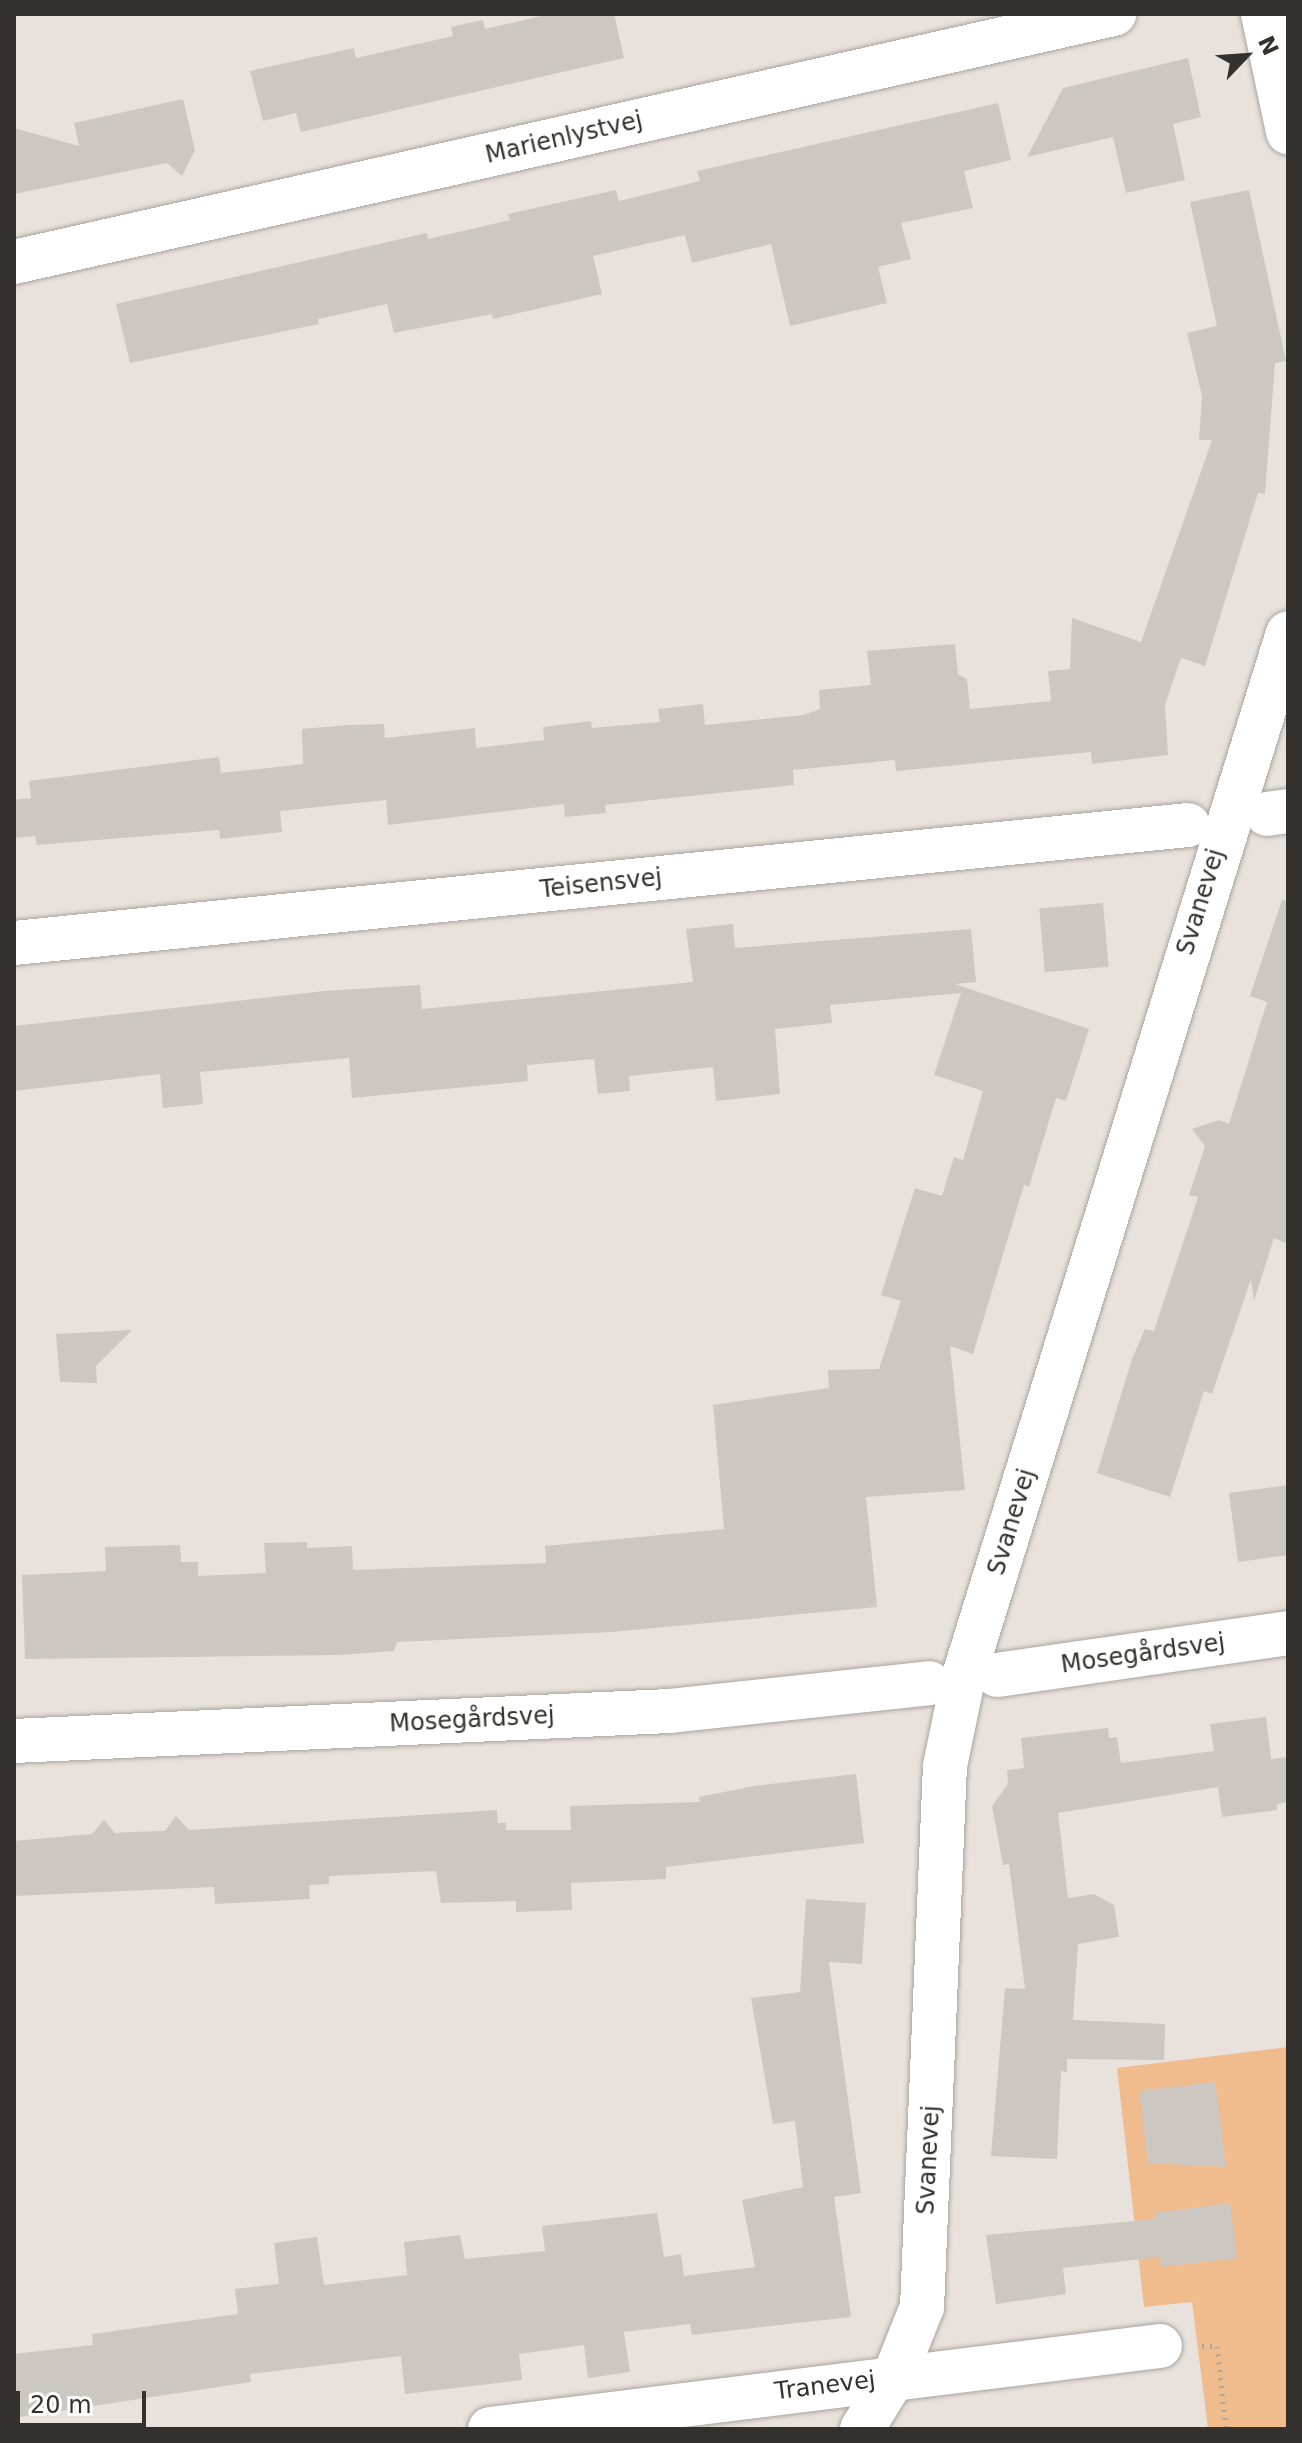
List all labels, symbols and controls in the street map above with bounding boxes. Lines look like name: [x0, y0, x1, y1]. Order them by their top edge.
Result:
north arrow: [1206, 16, 1286, 96]
text: N: [1253, 32, 1283, 59]
street label: Marienlystvej: [483, 106, 645, 170]
street label: Svanevej: [1171, 845, 1231, 959]
street label: Teisensvej: [539, 863, 663, 905]
street label: Svanevej: [982, 1465, 1042, 1579]
street label: Mosegårdsvej: [1059, 1628, 1227, 1680]
street label: Mosegårdsvej: [389, 1701, 555, 1739]
street label: Svanevej: [912, 2104, 946, 2216]
street label: Tranevej: [773, 2366, 877, 2406]
scale bar: [20, 2375, 150, 2425]
text: 20 m: [30, 2391, 92, 2419]

